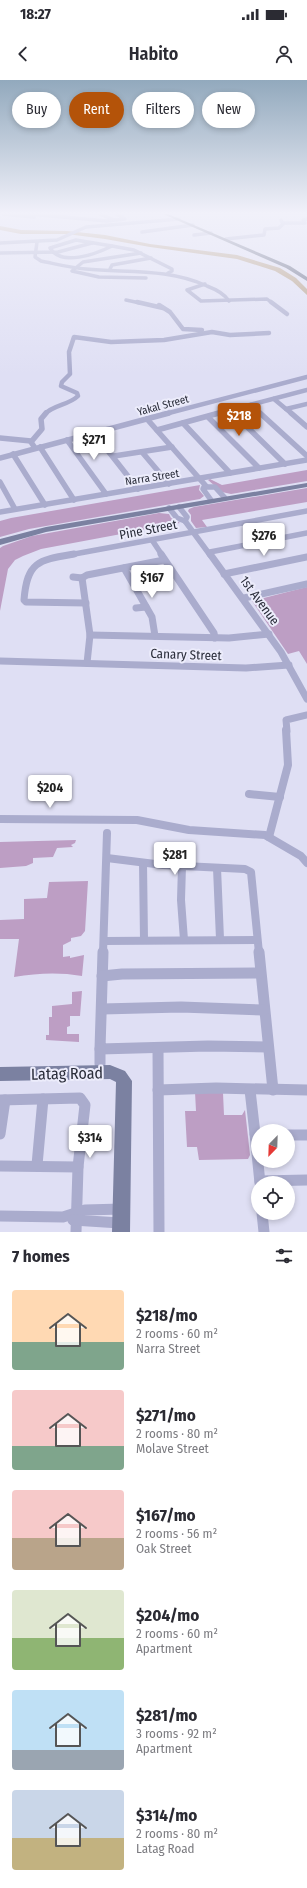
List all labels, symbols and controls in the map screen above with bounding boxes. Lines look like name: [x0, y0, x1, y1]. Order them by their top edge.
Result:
text: 18:27: [20, 5, 51, 23]
icon: back: [12, 43, 34, 65]
text: Habito: [129, 43, 178, 65]
icon: person: [273, 43, 295, 65]
chip: Buy: [12, 92, 61, 128]
chip: Rent: [69, 92, 124, 128]
chip: Filters: [132, 92, 194, 128]
chip: New: [202, 92, 255, 128]
street label: Yakal Street: [136, 392, 191, 419]
pin: $218: [215, 403, 263, 437]
text: $218: [227, 408, 251, 423]
pin: $271: [70, 427, 118, 461]
text: $271: [82, 432, 106, 447]
street label: Narra Street: [124, 467, 180, 488]
street label: Pine Street: [118, 516, 179, 542]
pin: $276: [240, 523, 288, 557]
text: $276: [252, 528, 276, 543]
pin: $167: [128, 565, 176, 599]
text: $167: [140, 570, 164, 585]
street label: 1st Avenue: [237, 573, 282, 628]
street label: Canary Street: [150, 646, 223, 663]
pin: $204: [26, 775, 74, 809]
text: $204: [37, 780, 63, 795]
pin: $281: [151, 842, 199, 876]
text: $281: [163, 847, 187, 862]
street label: Latag Road: [31, 1063, 103, 1084]
north arrow: [251, 1124, 295, 1168]
map controls: [251, 1124, 295, 1220]
pin: $314: [66, 1125, 114, 1159]
text: $314: [78, 1130, 102, 1145]
button: locate: [251, 1176, 295, 1220]
icon: filters: [273, 1245, 295, 1267]
text: 7 homes: [12, 1246, 70, 1267]
text: $218/mo: [136, 1305, 198, 1326]
icon: home: [44, 1306, 92, 1354]
text: 2 rooms · 60 m²: [136, 1326, 218, 1341]
text: Narra Street: [136, 1341, 200, 1356]
text: $271/mo: [136, 1405, 196, 1426]
icon: home: [44, 1406, 92, 1454]
text: 2 rooms · 80 m²: [136, 1426, 218, 1441]
text: Molave Street: [136, 1441, 209, 1456]
text: $167/mo: [136, 1505, 196, 1526]
icon: home: [44, 1506, 92, 1554]
text: 2 rooms · 56 m²: [136, 1526, 217, 1541]
text: Oak Street: [136, 1541, 191, 1556]
text: $204/mo: [136, 1605, 199, 1626]
icon: home: [44, 1606, 92, 1654]
text: 2 rooms · 60 m²: [136, 1626, 218, 1641]
text: Apartment: [136, 1641, 192, 1656]
text: $281/mo: [136, 1705, 197, 1726]
icon: home: [44, 1706, 92, 1754]
text: 3 rooms · 92 m²: [136, 1726, 217, 1741]
text: Apartment: [136, 1741, 192, 1756]
text: $314/mo: [136, 1805, 197, 1826]
icon: home: [44, 1806, 92, 1854]
text: 2 rooms · 80 m²: [136, 1826, 218, 1841]
text: Latag Road: [136, 1841, 195, 1856]

